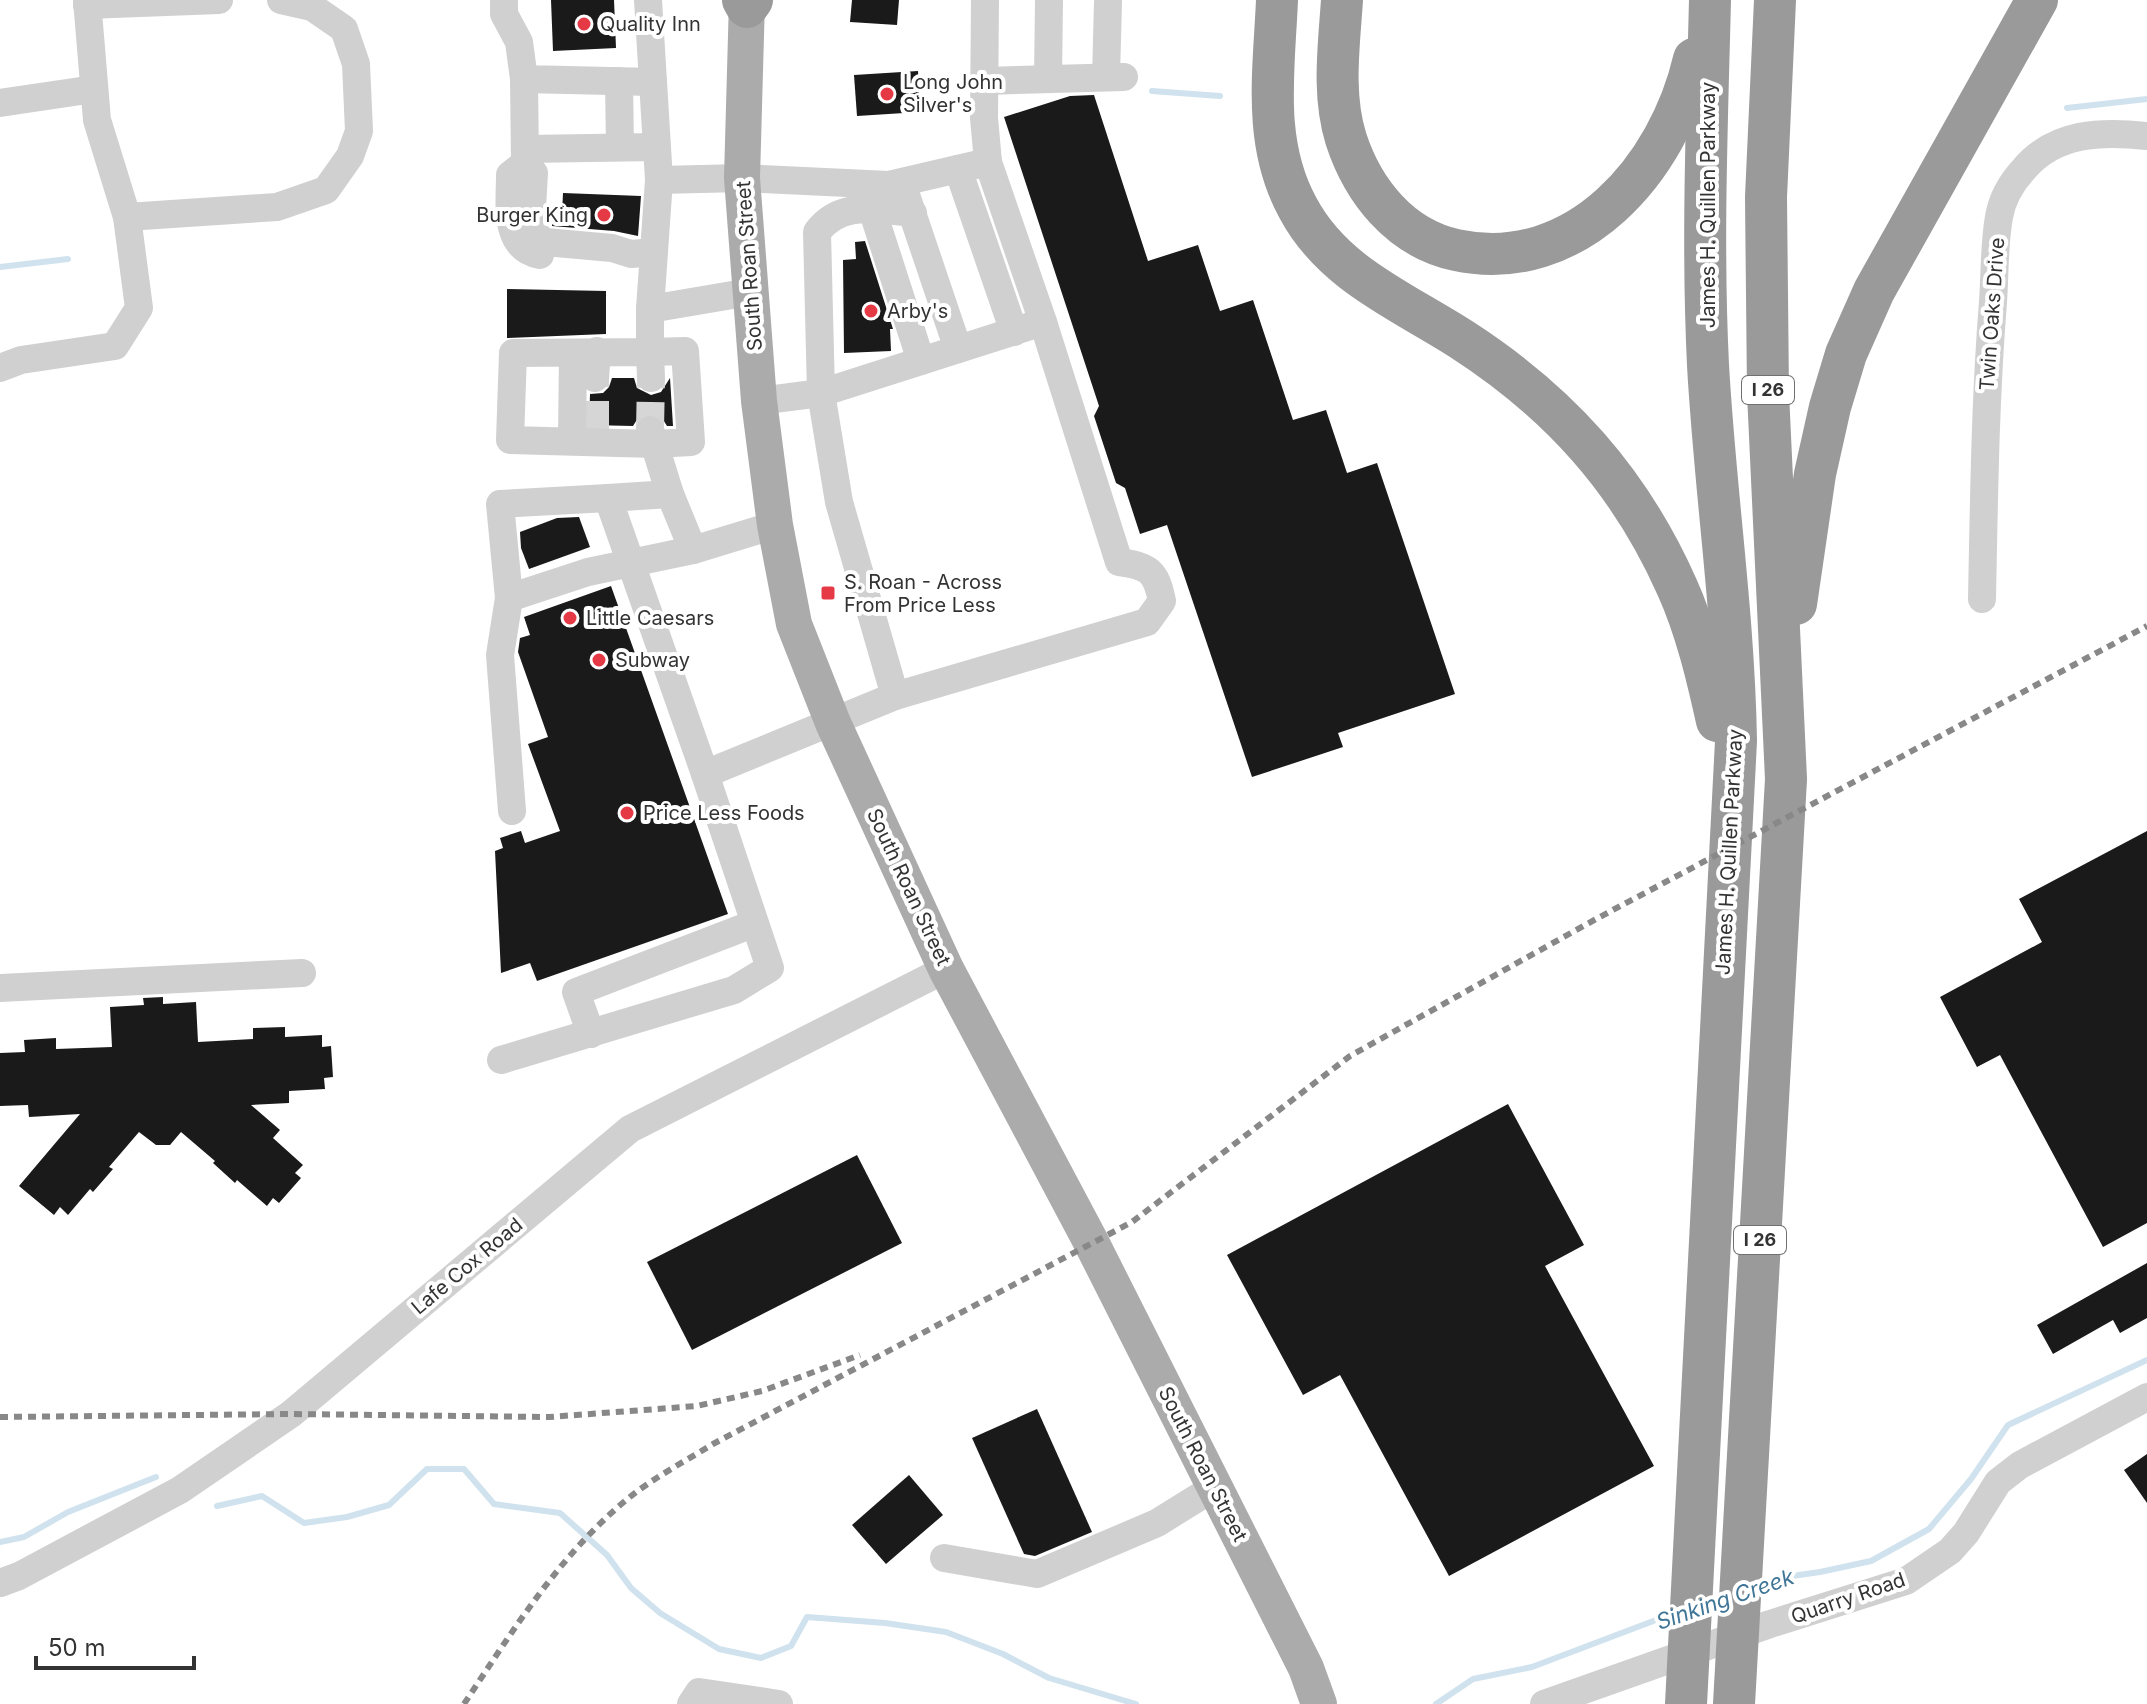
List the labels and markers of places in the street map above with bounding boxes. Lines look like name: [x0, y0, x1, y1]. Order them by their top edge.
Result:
place label: Quality Inn: [600, 12, 701, 36]
marker: Quality Inn: [575, 15, 593, 33]
place label: Long John Silver's: [903, 70, 1003, 117]
marker: Long John Silver's: [878, 85, 896, 103]
place label: Burger King: [476, 203, 588, 227]
marker: Burger King: [595, 206, 613, 224]
place label: Arby's: [887, 299, 948, 323]
marker: Arby's: [862, 302, 880, 320]
place label: S. Roan - Across From Price Less: [844, 570, 1002, 617]
marker: S. Roan - Across From Price Less: [819, 584, 837, 602]
place label: Little Caesars: [586, 606, 714, 630]
marker: Little Caesars: [561, 609, 579, 627]
place label: Subway: [615, 648, 690, 672]
marker: Subway: [590, 651, 608, 669]
place label: Price Less Foods: [643, 801, 805, 825]
marker: Price Less Foods: [618, 804, 636, 822]

